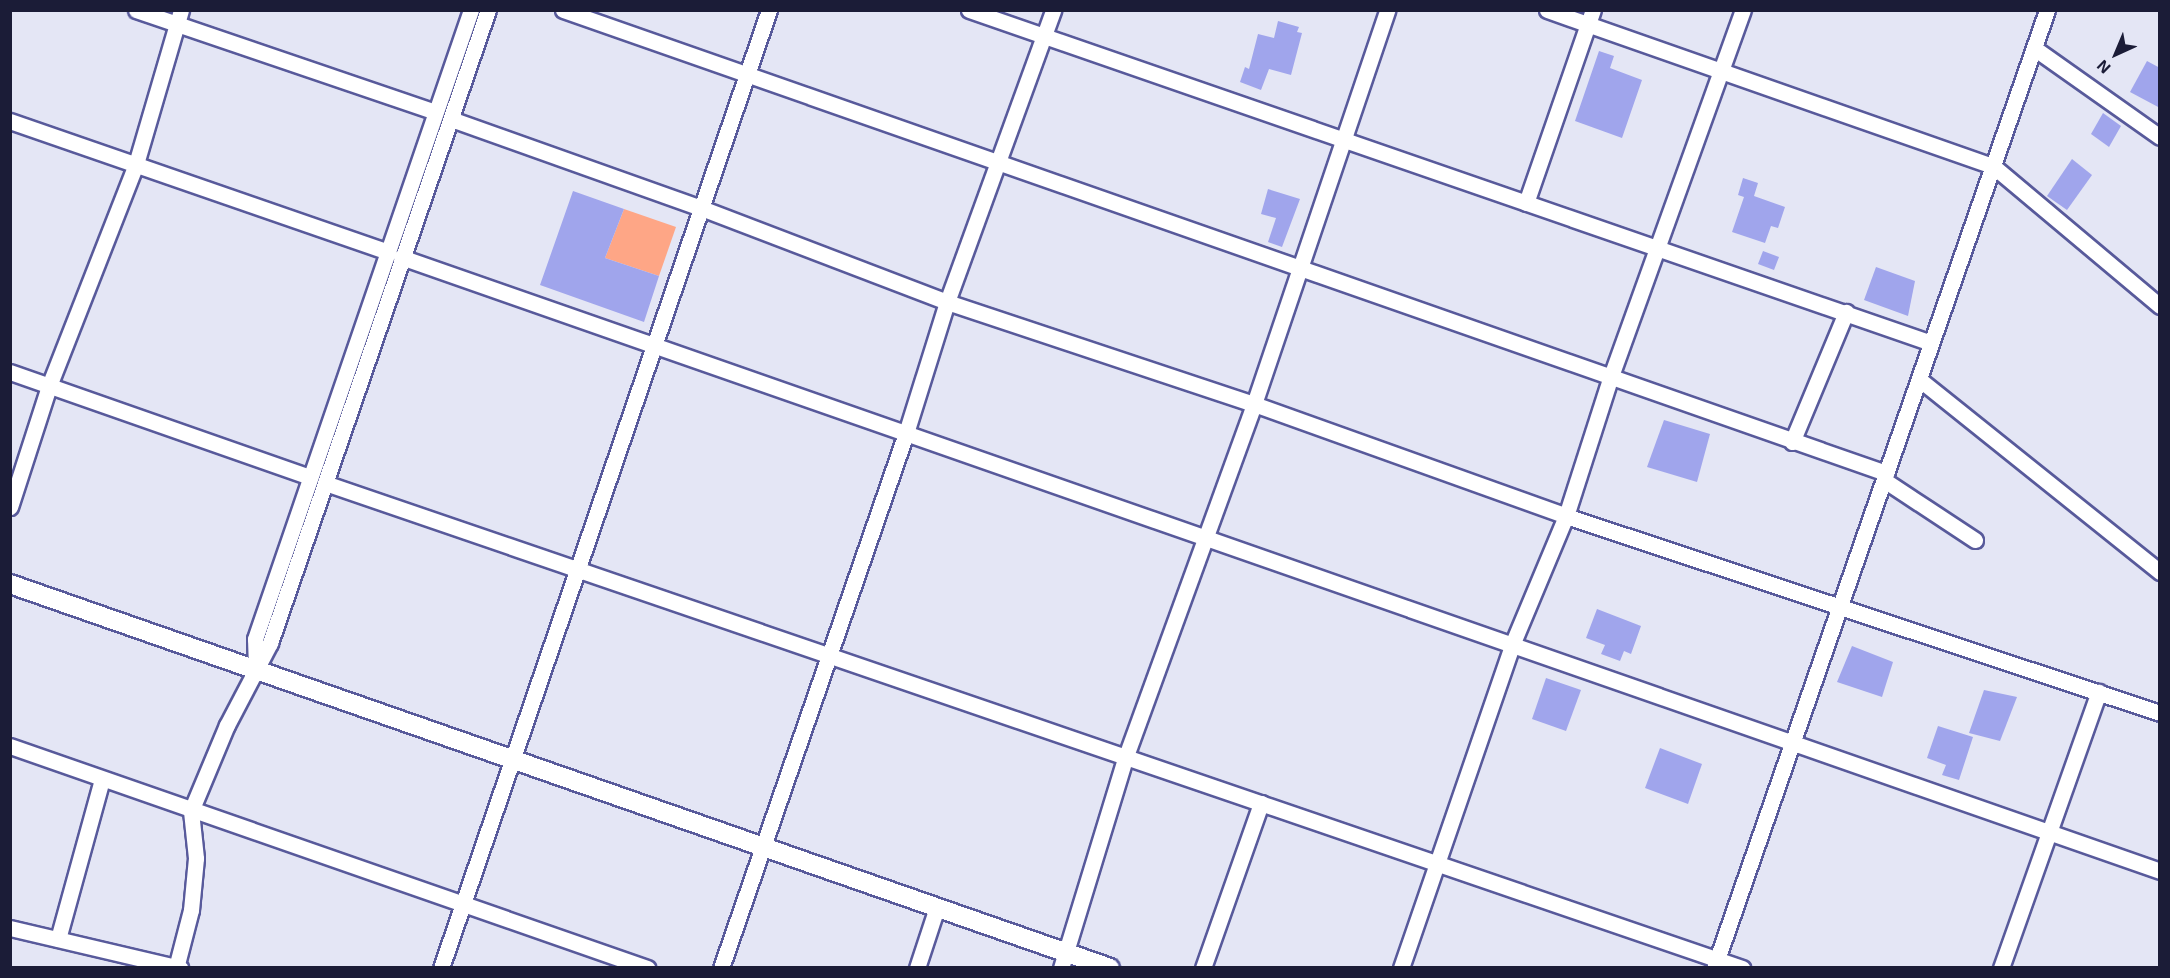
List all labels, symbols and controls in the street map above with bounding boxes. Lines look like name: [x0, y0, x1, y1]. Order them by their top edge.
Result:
north arrow: [2086, 24, 2146, 84]
text: N: [2092, 56, 2114, 78]

